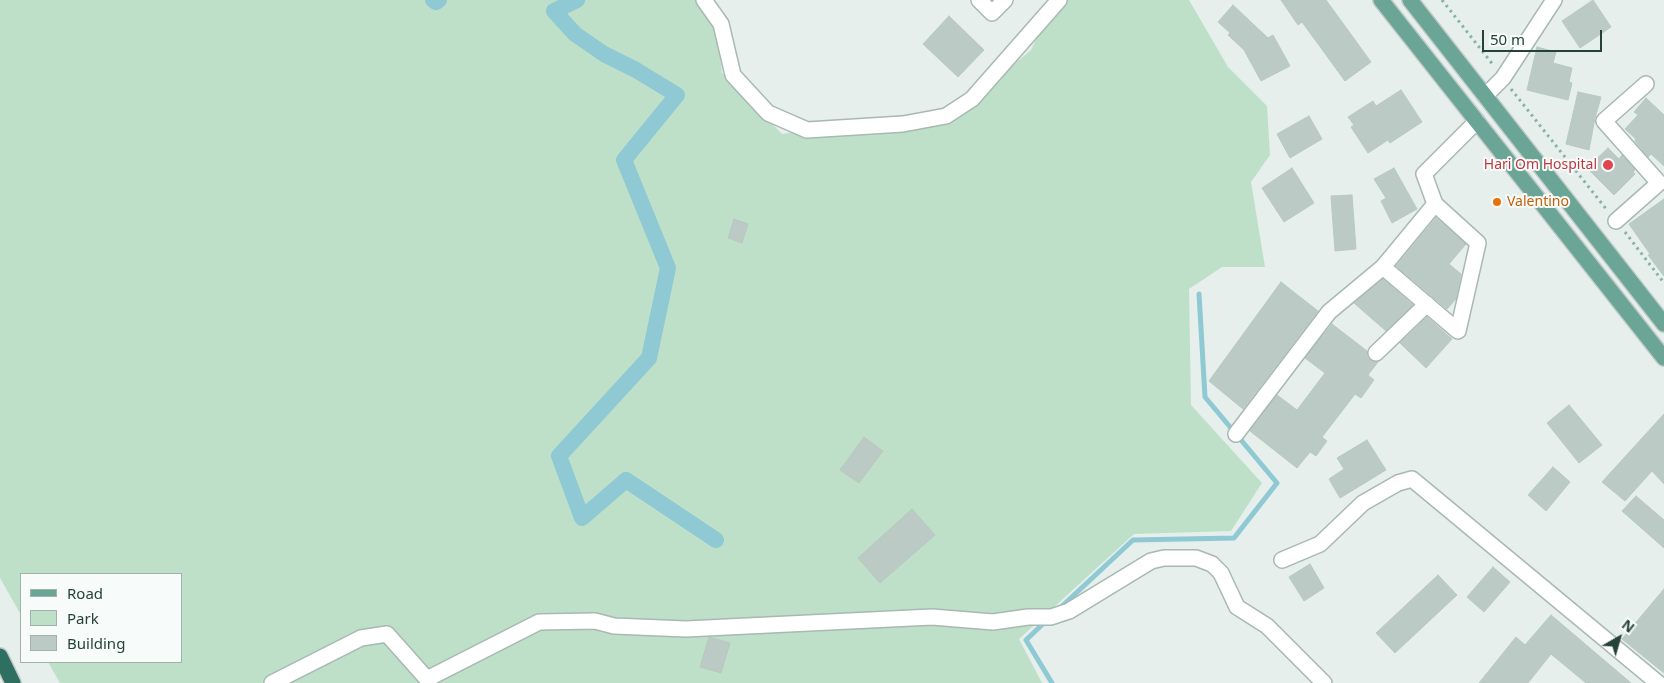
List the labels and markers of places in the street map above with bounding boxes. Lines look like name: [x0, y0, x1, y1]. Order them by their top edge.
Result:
place label: Hari Om Hospital: [1484, 157, 1597, 173]
marker: Hari Om Hospital: [1601, 158, 1615, 172]
place label: Valentino: [1507, 194, 1569, 210]
marker: Valentino: [1491, 196, 1503, 208]

